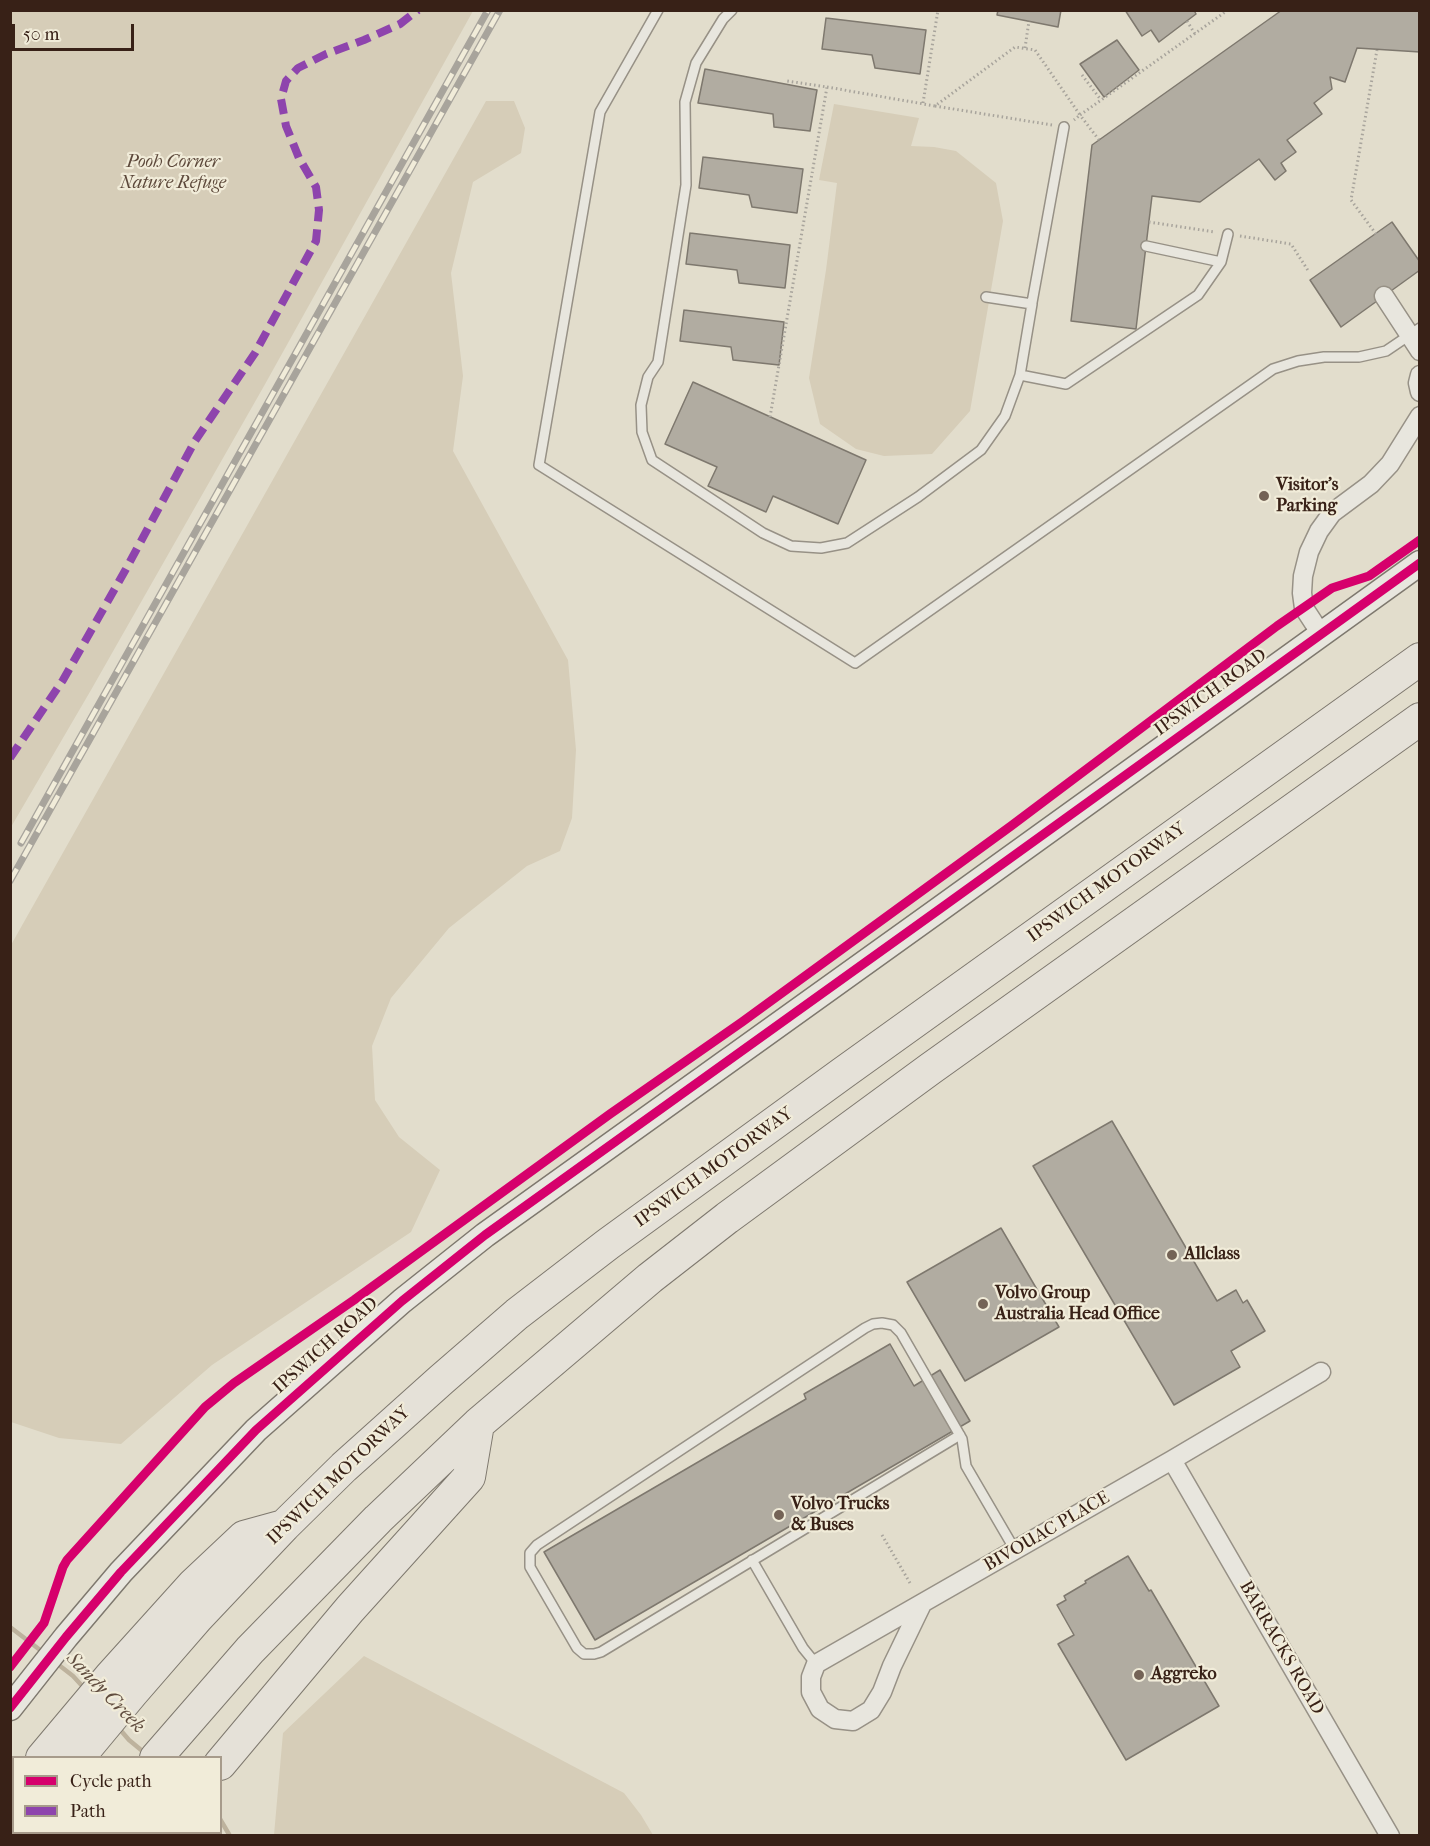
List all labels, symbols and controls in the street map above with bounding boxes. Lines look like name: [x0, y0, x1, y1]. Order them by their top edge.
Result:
scale bar: [15, 12, 136, 50]
text: 50 m: [23, 24, 59, 45]
park label: Pooh Corner Nature Refuge: [120, 152, 226, 195]
place label: Visitor's Parking: [1276, 475, 1338, 518]
marker: Visitor's Parking: [1257, 489, 1271, 503]
street label: IPSWICH ROAD: [1151, 645, 1271, 741]
street label: IPSWICH MOTORWAY: [1024, 818, 1190, 948]
street label: IPSWICH MOTORWAY: [631, 1103, 797, 1233]
place label: Allclass: [1184, 1244, 1240, 1266]
marker: Allclass: [1165, 1248, 1179, 1262]
place label: Volvo Group Australia Head Office: [995, 1283, 1160, 1326]
street label: IPSWICH ROAD: [269, 1293, 383, 1399]
marker: Volvo Group Australia Head Office: [976, 1297, 990, 1311]
street label: IPSWICH MOTORWAY: [263, 1402, 415, 1550]
street label: BIVOUAC PLACE: [980, 1487, 1114, 1577]
place label: Volvo Trucks & Buses: [791, 1494, 889, 1537]
marker: Volvo Trucks & Buses: [772, 1508, 786, 1522]
street label: BARRACKS ROAD: [1234, 1577, 1328, 1719]
water label: Sandy Creek: [60, 1647, 150, 1739]
place label: Aggreko: [1151, 1664, 1217, 1686]
marker: Aggreko: [1132, 1668, 1146, 1682]
legend: [12, 1756, 222, 1834]
text: Cycle path: [70, 1771, 151, 1792]
text: Path: [70, 1801, 106, 1822]

